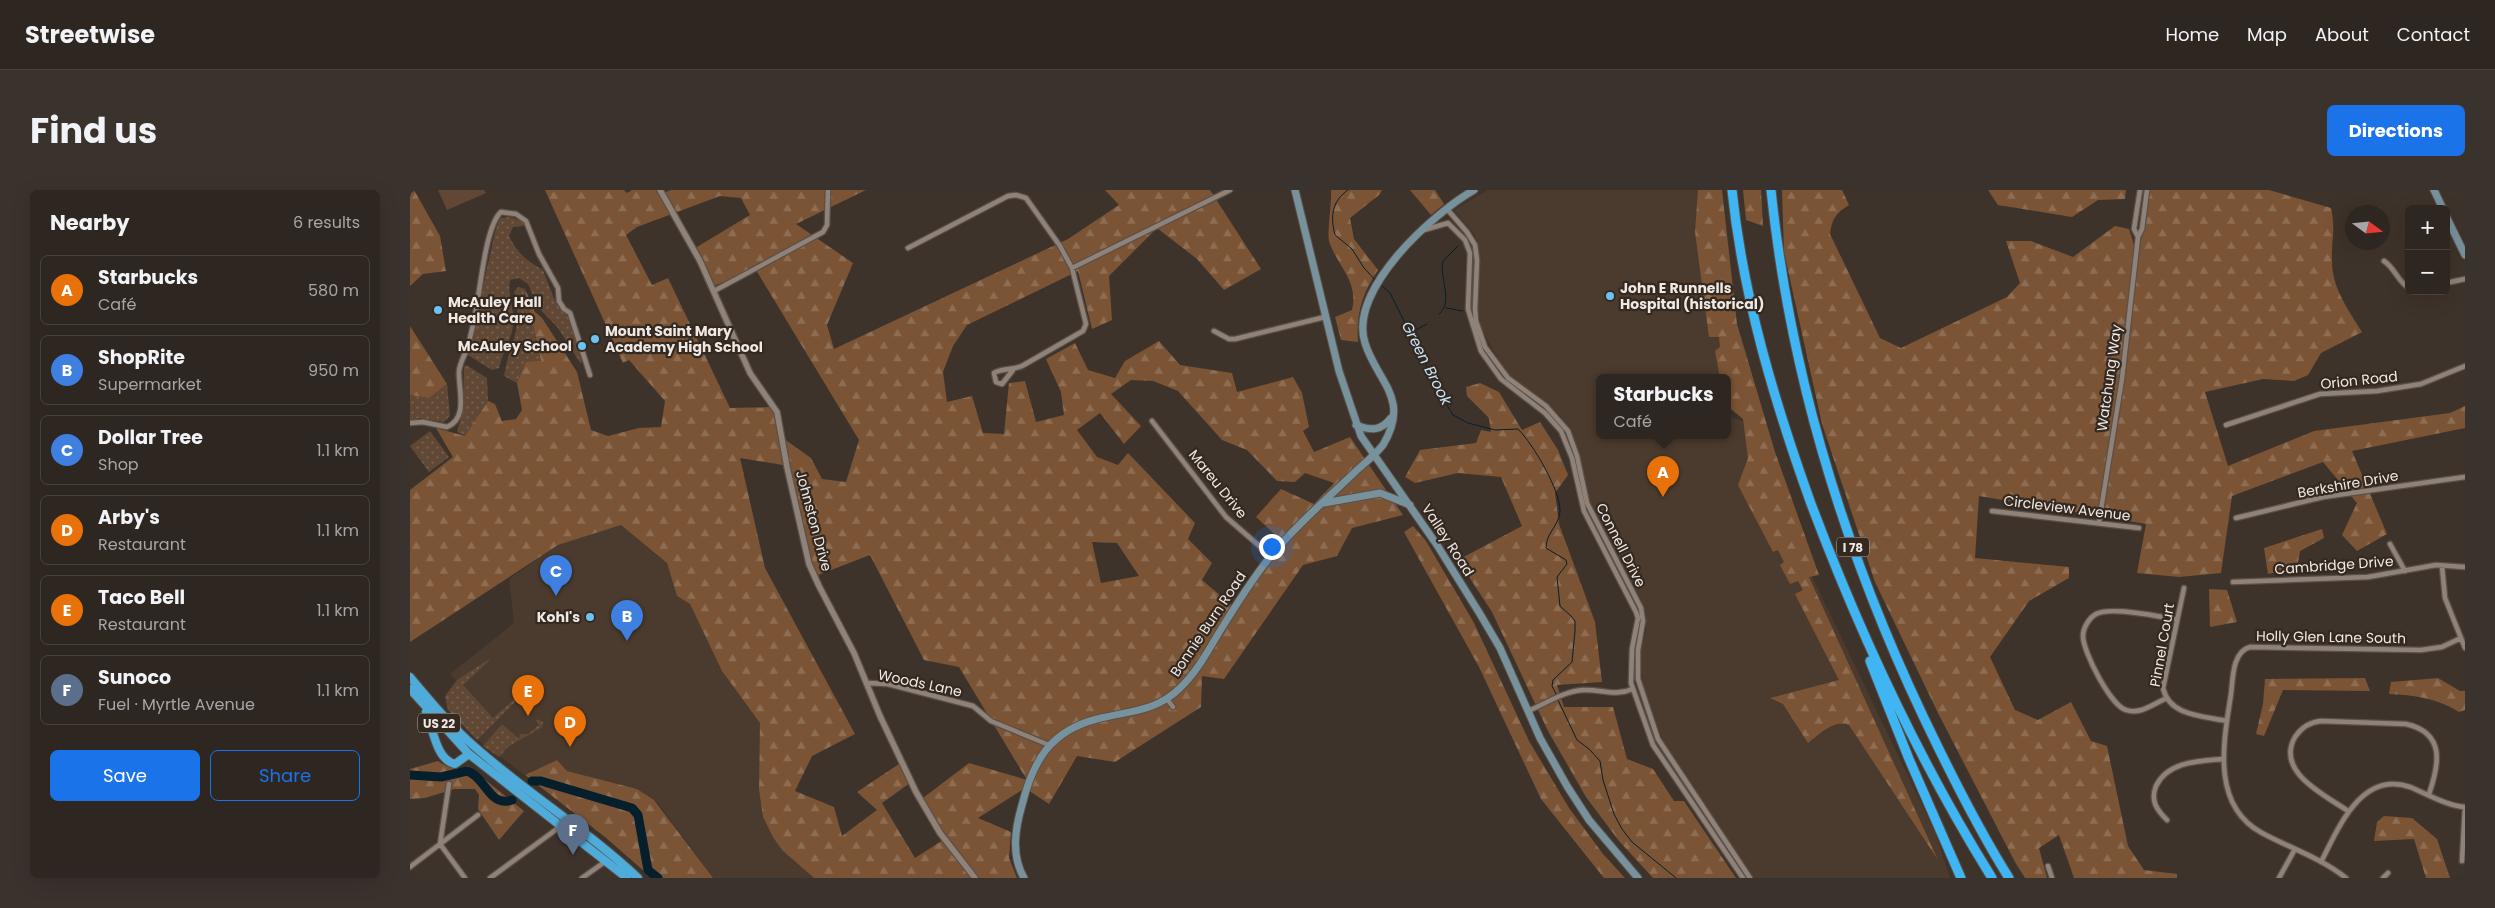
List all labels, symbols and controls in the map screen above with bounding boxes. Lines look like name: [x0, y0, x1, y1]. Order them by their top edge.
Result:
text: Streetwise: [25, 18, 155, 51]
text: Home: [2165, 22, 2219, 47]
text: Map: [2247, 22, 2287, 47]
text: About: [2315, 22, 2369, 47]
text: Contact: [2397, 22, 2470, 47]
button: Directions: [2327, 105, 2465, 156]
text: Find us: [30, 106, 157, 155]
north arrow: [2345, 205, 2390, 250]
map controls: [2405, 205, 2450, 295]
button: +: [2405, 205, 2450, 250]
text: Nearby: [50, 208, 130, 237]
text: 6 results: [293, 211, 360, 234]
button: −: [2405, 250, 2450, 295]
text: Starbucks: [98, 264, 198, 291]
place label: John E Runnells Hospital (historical): [1620, 278, 1764, 314]
text: A: [61, 279, 73, 302]
text: 580 m: [308, 279, 359, 302]
marker: John E Runnells Hospital (historical): [1604, 290, 1616, 302]
place label: McAuley Hall Health Care: [448, 292, 542, 328]
text: Café: [98, 293, 136, 316]
marker: McAuley Hall Health Care: [432, 304, 444, 316]
water label: Green Brook: [1397, 317, 1458, 410]
place label: Mount Saint Mary Academy High School: [605, 321, 763, 357]
street label: Watchung Way: [2092, 323, 2126, 433]
marker: Mount Saint Mary Academy High School: [589, 333, 601, 345]
place label: McAuley School: [458, 336, 572, 356]
marker: McAuley School: [576, 340, 588, 352]
text: ShopRite: [98, 344, 185, 371]
text: B: [62, 359, 72, 382]
text: 950 m: [308, 359, 359, 382]
street label: Orion Road: [2319, 366, 2399, 394]
text: Supermarket: [98, 373, 202, 396]
popup: [1596, 374, 1731, 439]
text: Starbucks: [1614, 381, 1713, 408]
text: Café: [1614, 410, 1652, 433]
text: Dollar Tree: [98, 424, 203, 451]
text: C: [61, 439, 73, 462]
text: 1.1 km: [316, 439, 359, 462]
street label: Mareu Drive: [1184, 445, 1252, 523]
text: Shop: [98, 453, 139, 476]
pin: A: [1647, 456, 1679, 497]
street label: Berkshire Drive: [2296, 465, 2400, 503]
street label: Johnston Drive: [791, 468, 837, 574]
street label: Circleview Avenue: [2002, 490, 2132, 526]
street label: Connell Drive: [1591, 499, 1651, 591]
street label: Valley Road: [1417, 500, 1479, 580]
text: Arby's: [98, 504, 160, 531]
text: D: [61, 519, 73, 542]
text: 1.1 km: [316, 519, 359, 542]
text: Restaurant: [98, 533, 186, 556]
your location: [1259, 534, 1285, 560]
road number: I 78: [1837, 538, 1869, 557]
street label: Cambridge Drive: [2274, 551, 2395, 579]
pin: C: [540, 555, 572, 596]
street label: Bonnie Burn Road: [1165, 567, 1251, 681]
text: Taco Bell: [98, 584, 185, 611]
text: E: [63, 599, 71, 622]
text: 1.1 km: [316, 599, 359, 622]
pin: B: [611, 600, 643, 641]
street label: Pinnel Court: [2145, 602, 2179, 688]
place label: Kohl's: [537, 607, 580, 627]
marker: Kohl's: [584, 611, 596, 623]
text: Restaurant: [98, 613, 186, 636]
street label: Holly Glen Lane South: [2256, 626, 2406, 648]
text: Sunoco: [98, 664, 171, 691]
street label: Woods Lane: [876, 664, 964, 702]
pin: E: [512, 675, 544, 716]
text: F: [63, 679, 71, 702]
text: 1.1 km: [316, 679, 359, 702]
text: Fuel · Myrtle Avenue: [98, 693, 255, 716]
pin: D: [554, 706, 586, 747]
road number: US 22: [418, 714, 460, 732]
button: Save: [50, 750, 200, 801]
button: Share: [210, 750, 360, 801]
pin: F: [557, 814, 589, 855]

